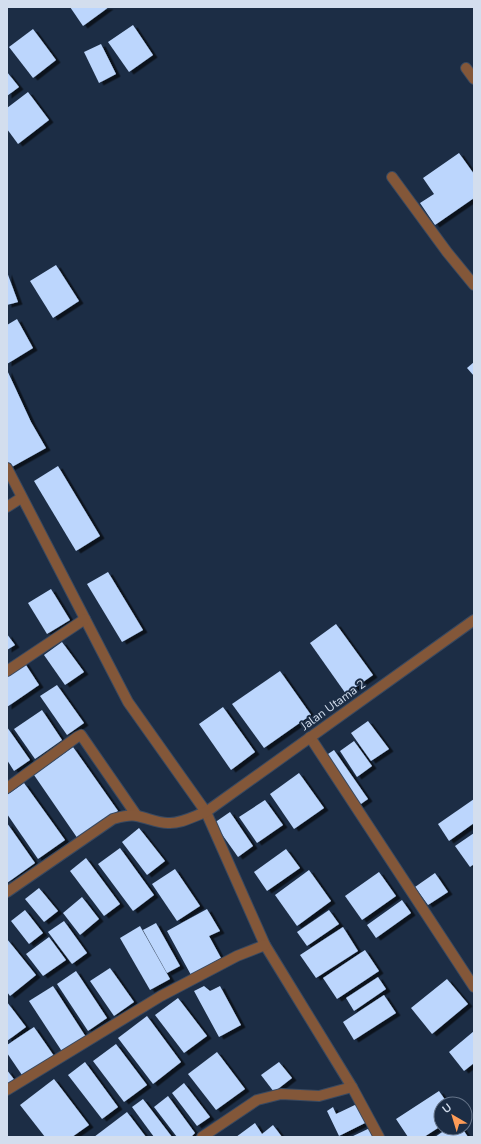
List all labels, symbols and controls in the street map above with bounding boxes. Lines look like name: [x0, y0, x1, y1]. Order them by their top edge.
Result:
street label: Jalan Utama 2: [297, 676, 369, 734]
north arrow: [433, 1096, 473, 1136]
text: U: [439, 1100, 455, 1117]

